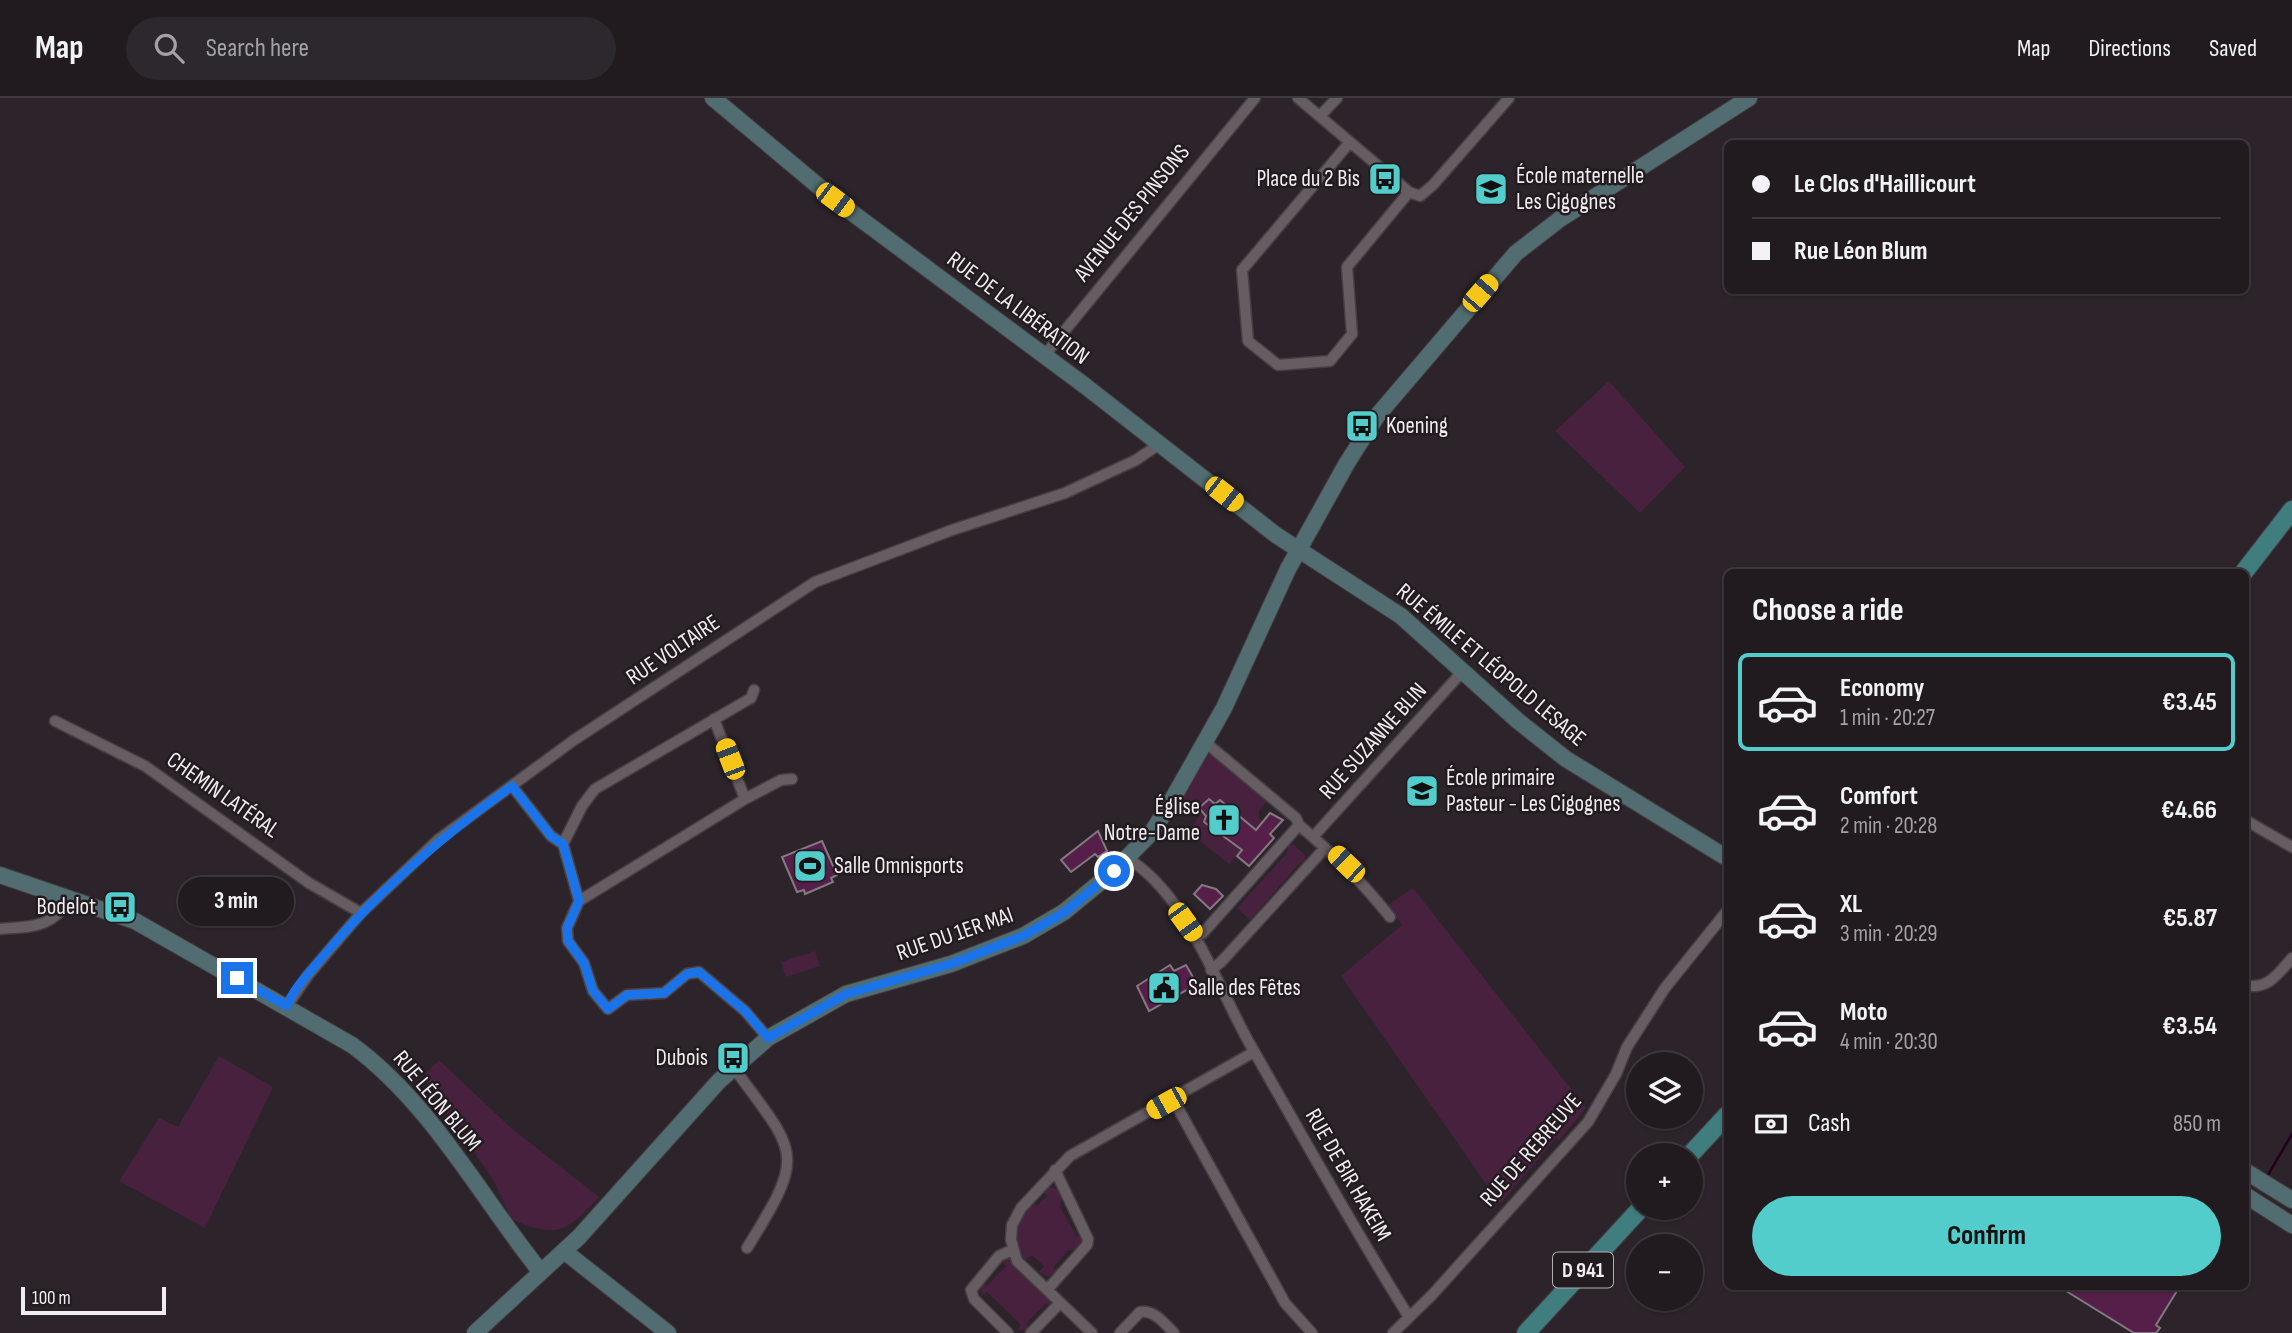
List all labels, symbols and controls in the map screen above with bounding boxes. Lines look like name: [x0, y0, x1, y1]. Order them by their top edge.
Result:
search box: [126, 17, 616, 80]
text: Map: [35, 28, 84, 68]
icon: search: [150, 29, 188, 67]
text: Search here: [206, 33, 309, 64]
text: Map: [2017, 34, 2050, 63]
text: Directions: [2088, 34, 2171, 63]
text: Saved: [2209, 34, 2257, 63]
street label: AVENUE DES PINSONS: [1068, 139, 1196, 288]
bus stop icon: Place du 2 Bis: [1366, 160, 1404, 198]
place label: École maternelle Les Cigognes: [1516, 162, 1644, 216]
place label: Place du 2 Bis: [1256, 165, 1360, 193]
text: Le Clos d'Haillicourt: [1794, 169, 1976, 200]
school or university icon: École maternelle Les Cigognes: [1472, 170, 1510, 208]
car: [812, 179, 859, 221]
text: Rue Léon Blum: [1794, 236, 1928, 267]
street label: RUE DE LA LIBÉRATION: [941, 245, 1095, 371]
car: [1459, 270, 1502, 316]
bus stop icon: Koening: [1343, 407, 1381, 445]
place label: Koening: [1386, 412, 1448, 440]
car: [1201, 473, 1248, 515]
street label: RUE ÉMILE ET LÉOPOLD LESAGE: [1390, 577, 1592, 753]
text: Choose a ride: [1752, 591, 1904, 630]
street label: RUE VOLTAIRE: [621, 609, 725, 691]
icon: car: [1756, 671, 1819, 734]
text: Economy: [1840, 673, 1924, 704]
street label: RUE SUZANNE BLIN: [1313, 677, 1433, 805]
text: €3.45: [2162, 687, 2217, 718]
text: 1 min · 20:27: [1840, 704, 1935, 732]
car: [713, 736, 748, 782]
street label: CHEMIN LATÉRAL: [161, 746, 285, 844]
place label: École primaire Pasteur - Les Cigognes: [1446, 764, 1621, 818]
school or university icon: École primaire Pasteur - Les Cigognes: [1403, 772, 1441, 810]
icon: car: [1756, 779, 1819, 842]
text: Comfort: [1840, 781, 1918, 812]
place label: Église Notre-Dame: [1104, 793, 1200, 847]
text: €4.66: [2161, 795, 2217, 826]
church icon: Église Notre-Dame: [1205, 801, 1243, 839]
text: 2 min · 20:28: [1840, 812, 1937, 840]
car: [1324, 842, 1369, 886]
sports icon: Salle Omnisports: [791, 847, 829, 885]
place label: Salle Omnisports: [834, 852, 964, 880]
route start: [1098, 855, 1130, 887]
callout: 3 min: [179, 876, 295, 926]
text: 3 min: [214, 887, 258, 915]
icon: car: [1756, 887, 1819, 950]
bus stop icon: Bodelot: [101, 888, 139, 926]
text: XL: [1840, 889, 1862, 920]
place label: Bodelot: [37, 893, 96, 921]
car: [1165, 899, 1206, 945]
street label: RUE DU 1ER MAI: [893, 901, 1017, 967]
text: €5.87: [2163, 903, 2217, 934]
text: 3 min · 20:29: [1840, 920, 1938, 948]
route end: [221, 962, 253, 994]
public building icon: Salle des Fêtes: [1145, 969, 1183, 1007]
place label: Salle des Fêtes: [1188, 974, 1301, 1002]
icon: car: [1756, 995, 1819, 1058]
text: Moto: [1840, 997, 1888, 1028]
text: €3.54: [2162, 1011, 2217, 1042]
text: 4 min · 20:30: [1840, 1028, 1938, 1056]
bus stop icon: Dubois: [714, 1039, 752, 1077]
place label: Dubois: [655, 1044, 708, 1072]
street label: RUE LÉON BLUM: [387, 1045, 487, 1157]
map controls: [1626, 1052, 1703, 1311]
button: layers: [1626, 1052, 1703, 1129]
car: [1143, 1084, 1190, 1122]
street label: RUE DE REBREUVE: [1474, 1088, 1588, 1212]
street label: RUE DE BIR HAKEIM: [1299, 1104, 1397, 1246]
icon: cash: [1752, 1105, 1790, 1143]
text: Cash: [1808, 1108, 1851, 1139]
text: 850 m: [2173, 1110, 2221, 1138]
button: +: [1626, 1143, 1703, 1220]
button: Confirm: [1752, 1196, 2221, 1276]
button: −: [1626, 1234, 1703, 1311]
road number: D 941: [1553, 1252, 1613, 1288]
scale bar: [21, 1284, 166, 1316]
text: 100 m: [32, 1287, 71, 1310]

